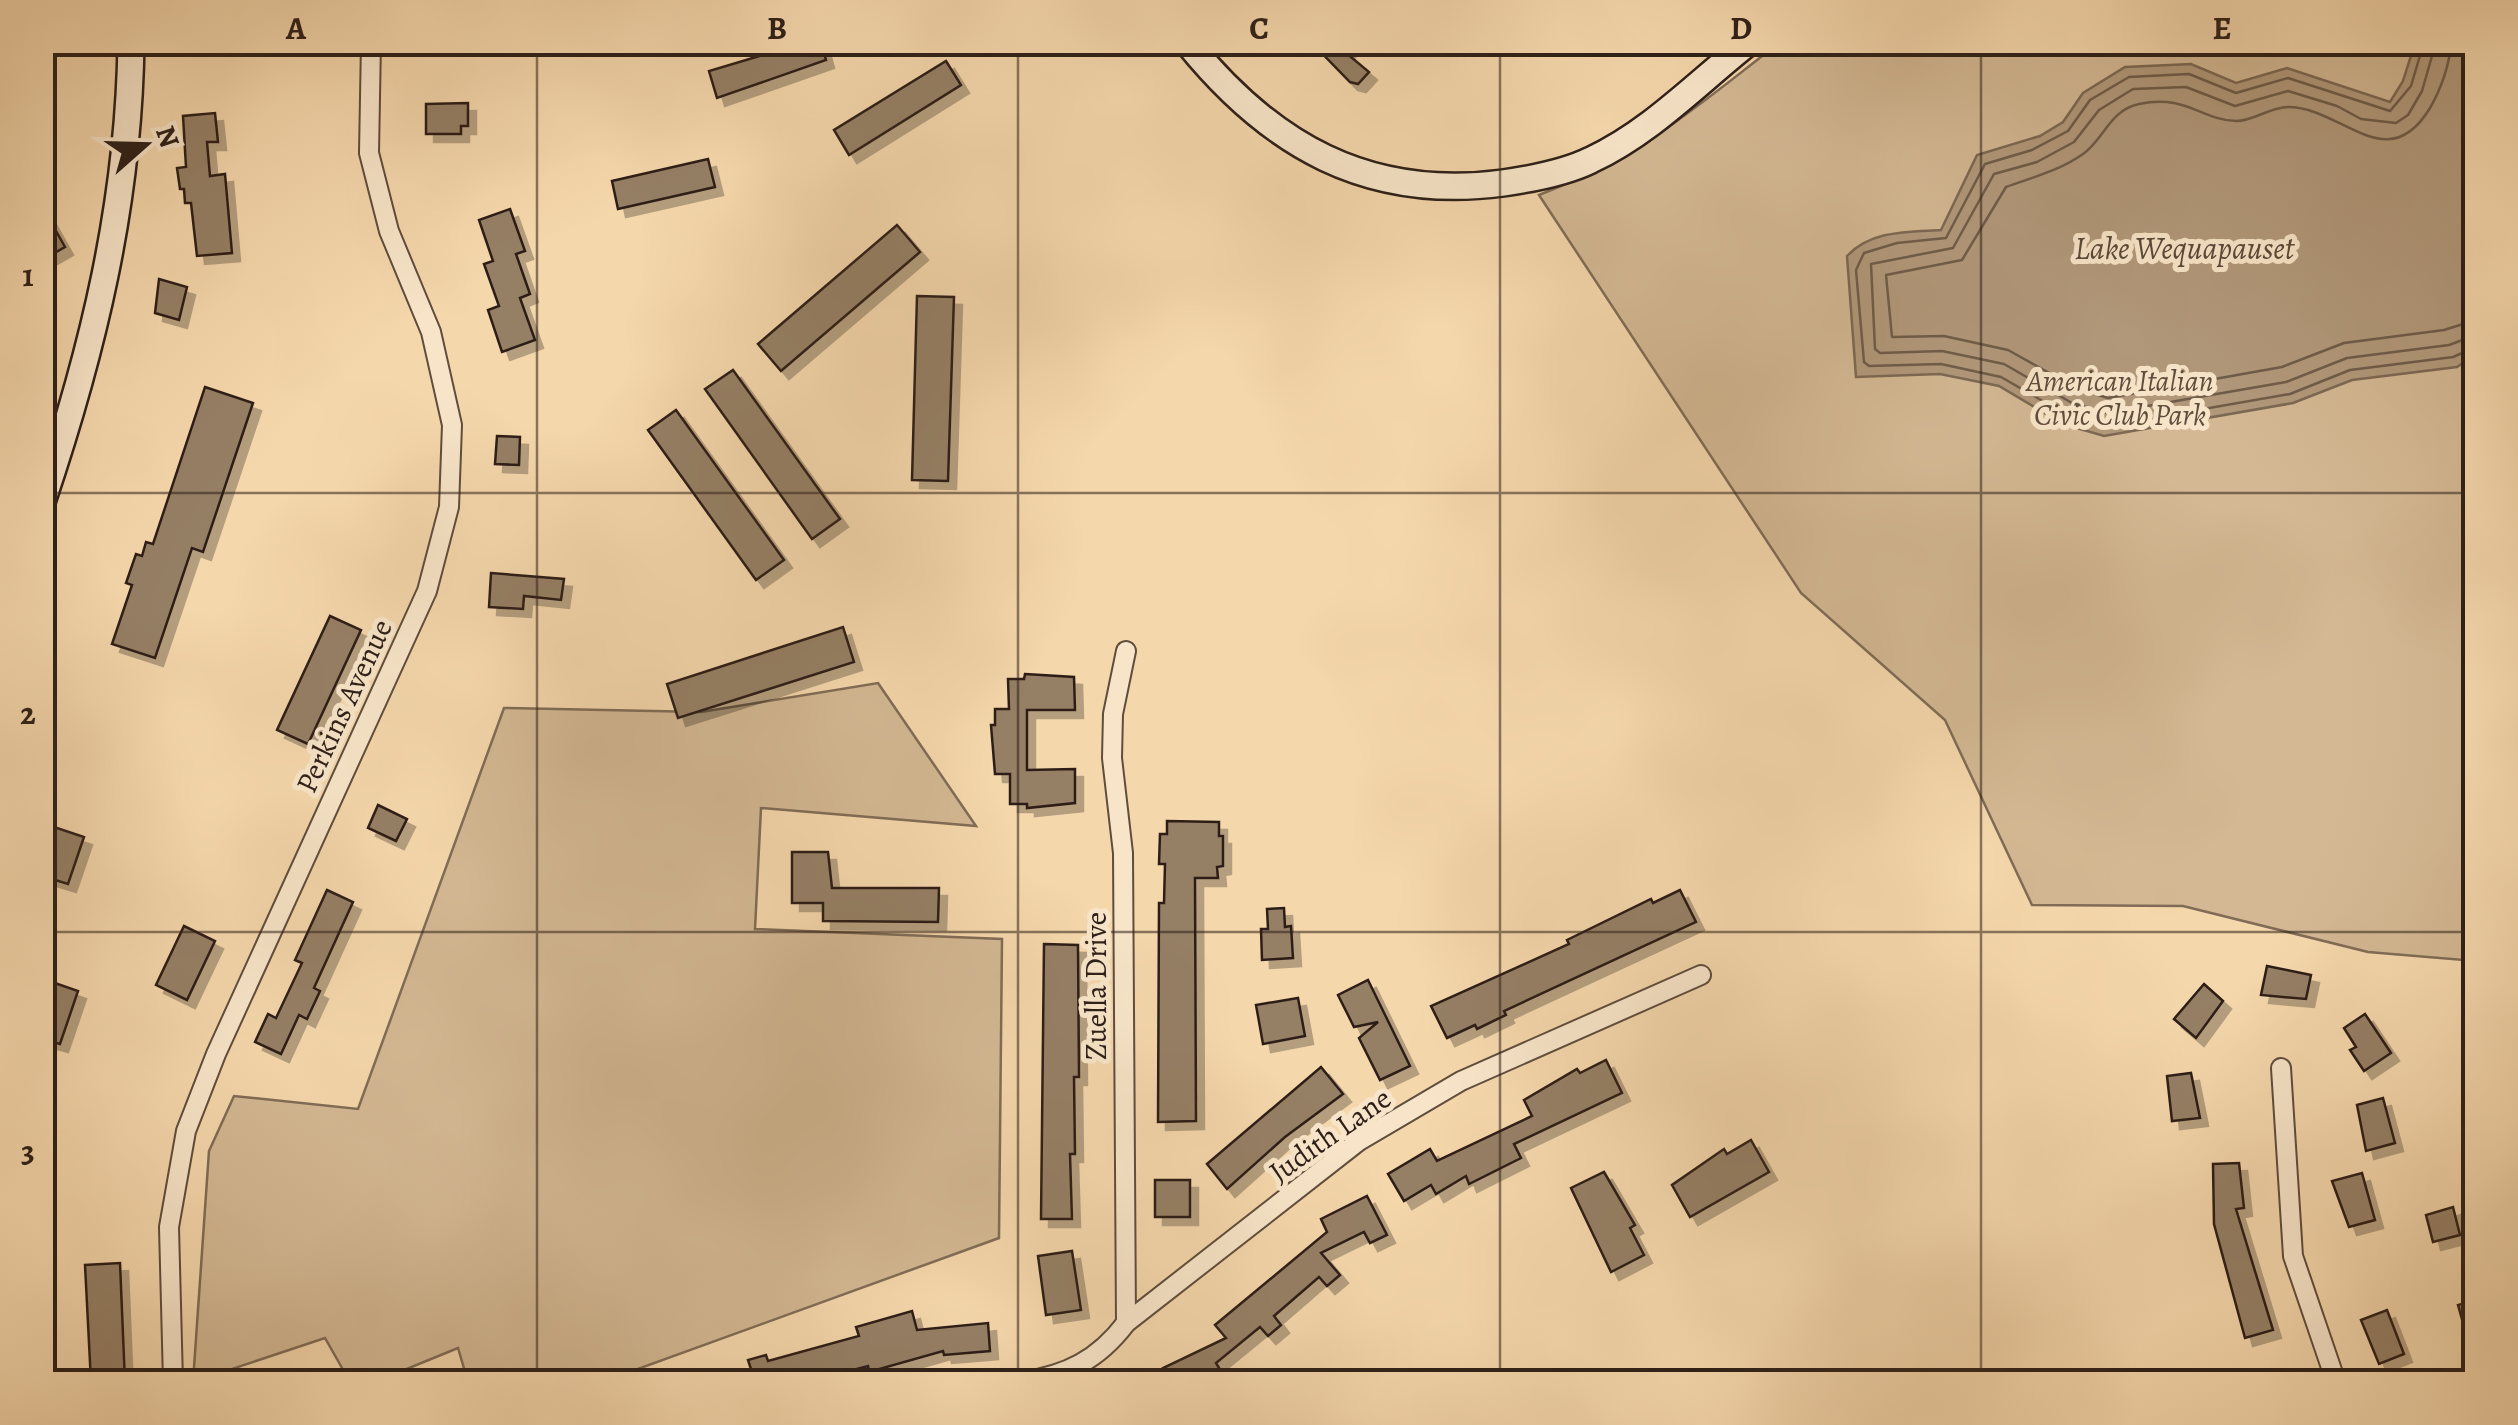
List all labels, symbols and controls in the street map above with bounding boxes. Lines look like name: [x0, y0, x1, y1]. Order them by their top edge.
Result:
text: A: [285, 6, 307, 50]
text: B: [767, 6, 787, 50]
text: C: [1249, 6, 1269, 50]
text: D: [1730, 6, 1752, 50]
text: E: [2212, 6, 2232, 50]
north arrow: [95, 95, 195, 195]
text: N: [146, 121, 189, 153]
water label: Lake Wequapauset: [2074, 226, 2296, 270]
text: 1: [22, 253, 34, 297]
park label: American Italian Civic Club Park: [2025, 361, 2213, 435]
street label: Perkins Avenue: [286, 613, 402, 799]
text: 2: [20, 691, 36, 735]
street label: Zuella Drive: [1076, 912, 1116, 1060]
street label: Judith Lane: [1261, 1078, 1399, 1192]
text: 3: [21, 1129, 35, 1173]

